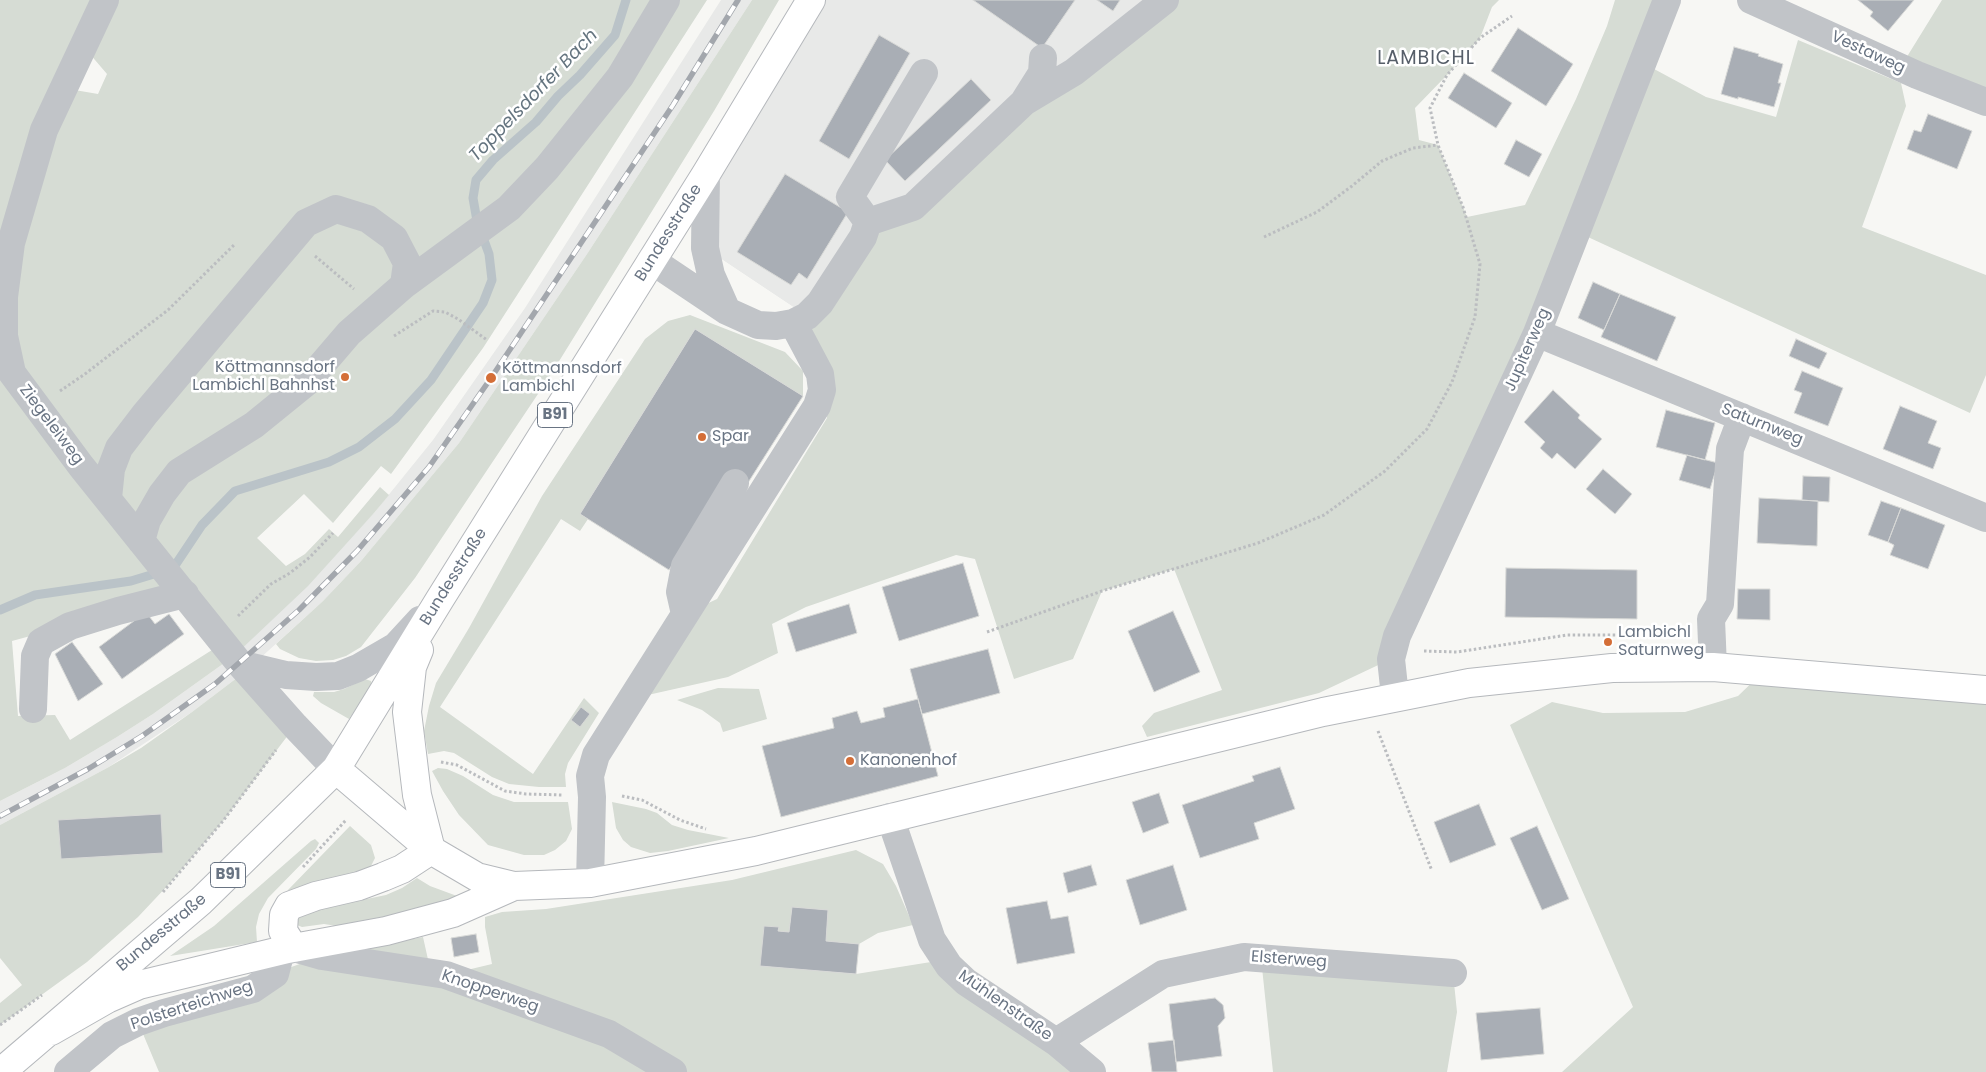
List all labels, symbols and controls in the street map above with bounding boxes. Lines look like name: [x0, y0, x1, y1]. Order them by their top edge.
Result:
water label: Toppelsdorfer Bach: [465, 25, 603, 167]
street label: Vestaweg: [1828, 27, 1908, 79]
district label: LAMBICHL: [1376, 48, 1476, 70]
street label: Bundesstraße: [631, 181, 707, 285]
street label: Jupiterweg: [1501, 305, 1555, 395]
place label: Köttmannsdorf Lambichl Bahnhst: [192, 358, 335, 396]
place label: Köttmannsdorf Lambichl: [502, 359, 622, 397]
marker: Köttmannsdorf Lambichl Bahnhst: [339, 371, 351, 383]
marker: Köttmannsdorf Lambichl: [484, 371, 498, 385]
street label: Ziegeleiweg: [15, 381, 87, 469]
street label: Saturnweg: [1718, 400, 1806, 450]
road number: B91: [538, 402, 572, 428]
place label: Spar: [712, 427, 749, 447]
marker: Spar: [696, 431, 708, 443]
street label: Bundesstraße: [416, 525, 492, 629]
place label: Lambichl Saturnweg: [1618, 623, 1704, 661]
marker: Lambichl Saturnweg: [1602, 636, 1614, 648]
place label: Kanonenhof: [860, 751, 957, 771]
marker: Kanonenhof: [844, 755, 856, 767]
road number: B91: [210, 862, 246, 888]
street label: Bundesstraße: [113, 890, 211, 976]
street label: Elsterweg: [1250, 948, 1328, 972]
street label: Knopperweg: [439, 966, 541, 1018]
street label: Mühlenstraße: [954, 967, 1056, 1045]
street label: Polsterteichweg: [129, 977, 255, 1035]

